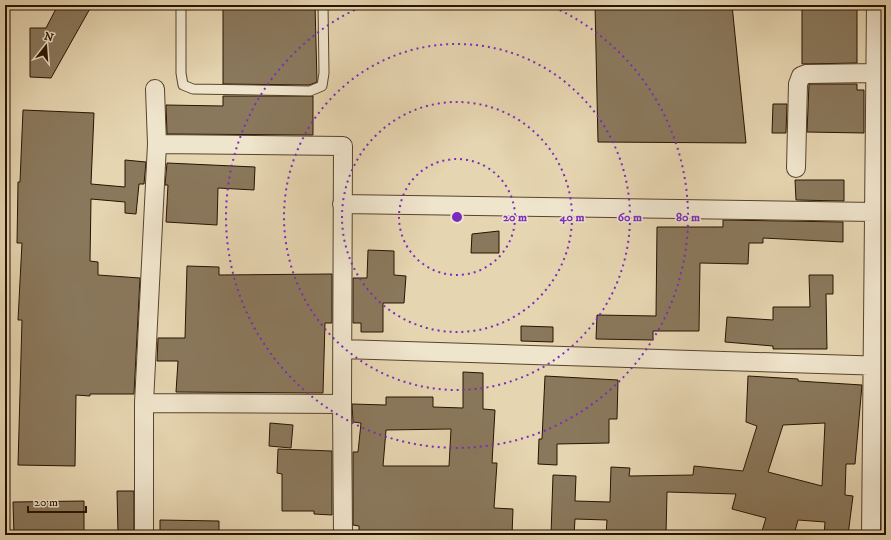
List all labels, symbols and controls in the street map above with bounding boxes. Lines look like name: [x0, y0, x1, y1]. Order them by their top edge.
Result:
north arrow: [26, 26, 66, 66]
text: N: [42, 29, 55, 45]
centre of rings: [450, 210, 464, 224]
text: 20 m: [503, 210, 527, 225]
text: 40 m: [559, 210, 584, 225]
text: 60 m: [618, 210, 642, 225]
text: 80 m: [676, 210, 700, 225]
scale bar: [28, 488, 86, 514]
text: 20 m: [34, 495, 58, 510]

